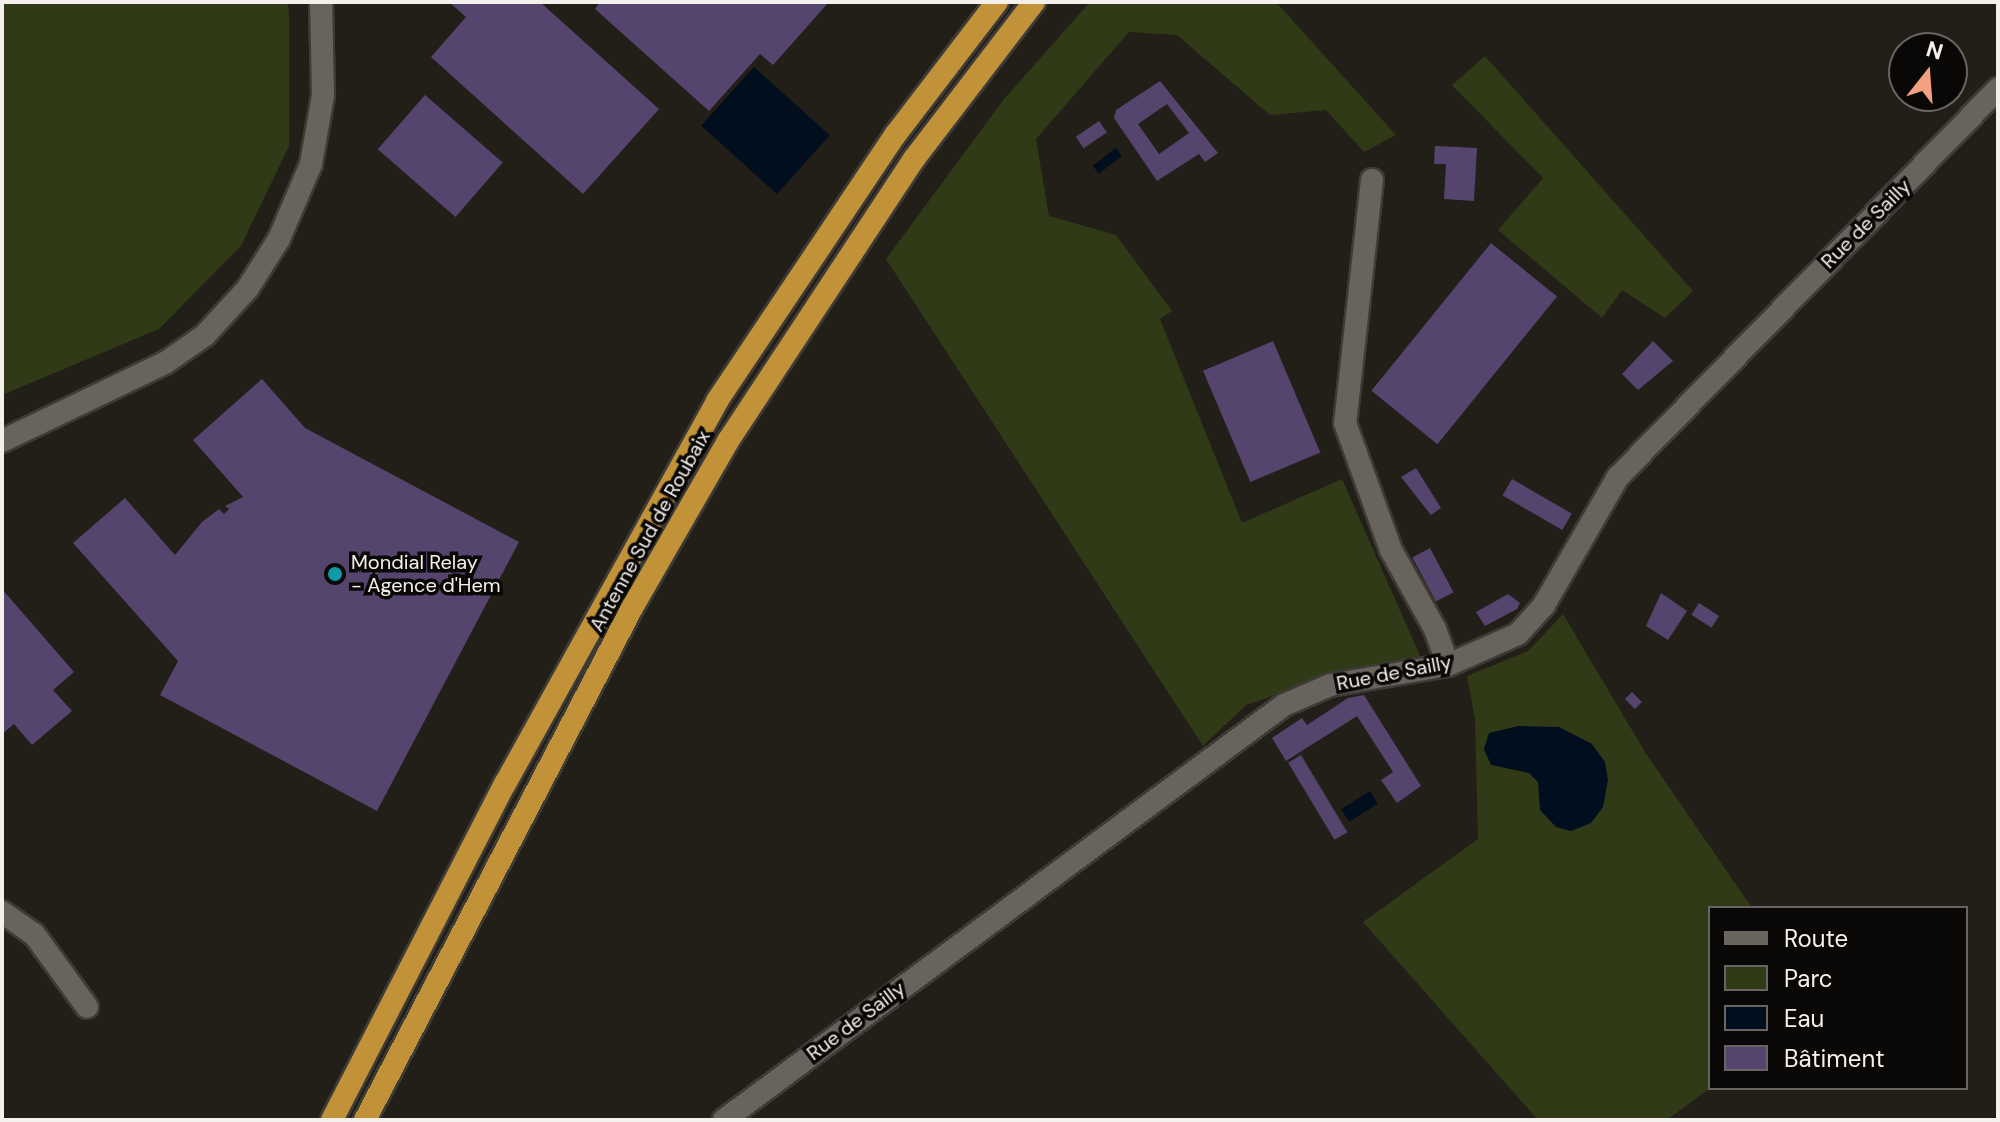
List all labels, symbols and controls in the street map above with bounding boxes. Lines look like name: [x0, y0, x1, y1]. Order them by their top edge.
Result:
north arrow: [1888, 32, 1968, 112]
text: N: [1923, 34, 1946, 67]
street label: Rue de Sailly: [1816, 174, 1916, 274]
street label: Antenne Sud de Roubaix: [585, 426, 715, 636]
place label: Mondial Relay - Agence d'Hem: [351, 550, 501, 597]
marker: Mondial Relay - Agence d'Hem: [326, 565, 344, 583]
street label: Rue de Sailly: [1335, 650, 1453, 696]
legend: [1708, 906, 1968, 1090]
text: Route: [1784, 923, 1848, 954]
text: Parc: [1784, 963, 1833, 994]
street label: Rue de Sailly: [802, 976, 910, 1066]
text: Eau: [1784, 1003, 1824, 1034]
text: Bâtiment: [1784, 1043, 1885, 1074]

